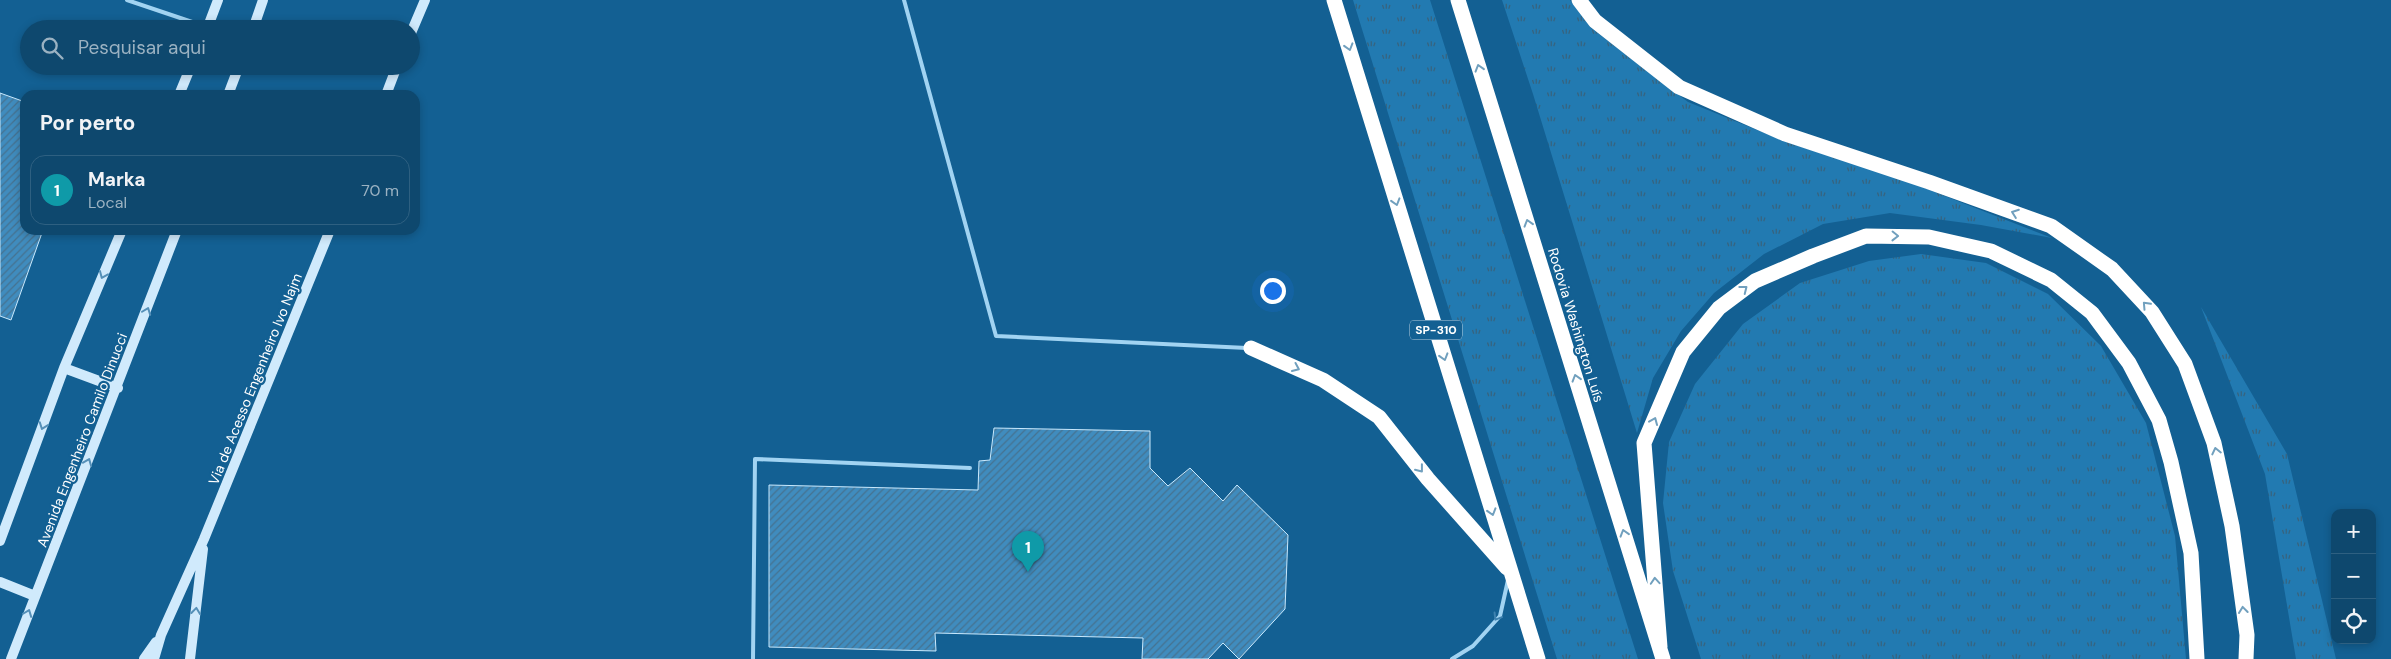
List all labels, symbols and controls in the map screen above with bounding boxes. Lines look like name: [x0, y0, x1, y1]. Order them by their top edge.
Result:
search box: [20, 20, 420, 75]
icon: search: [38, 34, 66, 62]
text: Pesquisar aqui: [78, 35, 206, 60]
one-way arrow: [1343, 42, 1353, 50]
one-way arrow: [1475, 64, 1485, 73]
text: Por perto: [40, 109, 135, 137]
text: Marka: [88, 167, 146, 192]
text: 1: [54, 180, 60, 201]
text: 70 m: [361, 180, 399, 201]
text: Local: [88, 192, 127, 213]
one-way arrow: [1391, 197, 1401, 206]
one-way arrow: [2011, 209, 2020, 219]
one-way arrow: [1523, 219, 1533, 228]
one-way arrow: [1891, 231, 1899, 242]
street label: Rodovia Washington Luís: [1544, 246, 1608, 404]
one-way arrow: [99, 270, 110, 279]
street label: Via de Acesso Engenheiro Ivo Najm: [204, 271, 306, 487]
your location: [1260, 278, 1286, 304]
one-way arrow: [1738, 287, 1747, 295]
one-way arrow: [2143, 302, 2152, 311]
one-way arrow: [141, 307, 151, 316]
road number: SP-310: [1410, 320, 1462, 340]
street label: Avenida Engenheiro Camilo Dinucci: [33, 330, 131, 550]
one-way arrow: [1439, 353, 1449, 361]
one-way arrow: [1291, 362, 1300, 373]
one-way arrow: [1572, 375, 1582, 383]
one-way arrow: [1647, 417, 1658, 426]
one-way arrow: [39, 421, 49, 429]
one-way arrow: [2211, 446, 2222, 455]
one-way arrow: [82, 458, 92, 467]
one-way arrow: [1414, 463, 1422, 472]
one-way arrow: [1487, 508, 1497, 516]
map controls: [2331, 509, 2376, 644]
button: +: [2331, 509, 2376, 554]
one-way arrow: [1620, 530, 1630, 538]
pin: 1: [1012, 531, 1044, 572]
button: −: [2331, 554, 2376, 599]
one-way arrow: [1649, 576, 1660, 584]
button: locate: [2331, 599, 2376, 644]
one-way arrow: [190, 606, 200, 615]
one-way arrow: [2238, 606, 2249, 614]
one-way arrow: [22, 610, 32, 618]
one-way arrow: [1494, 611, 1504, 620]

